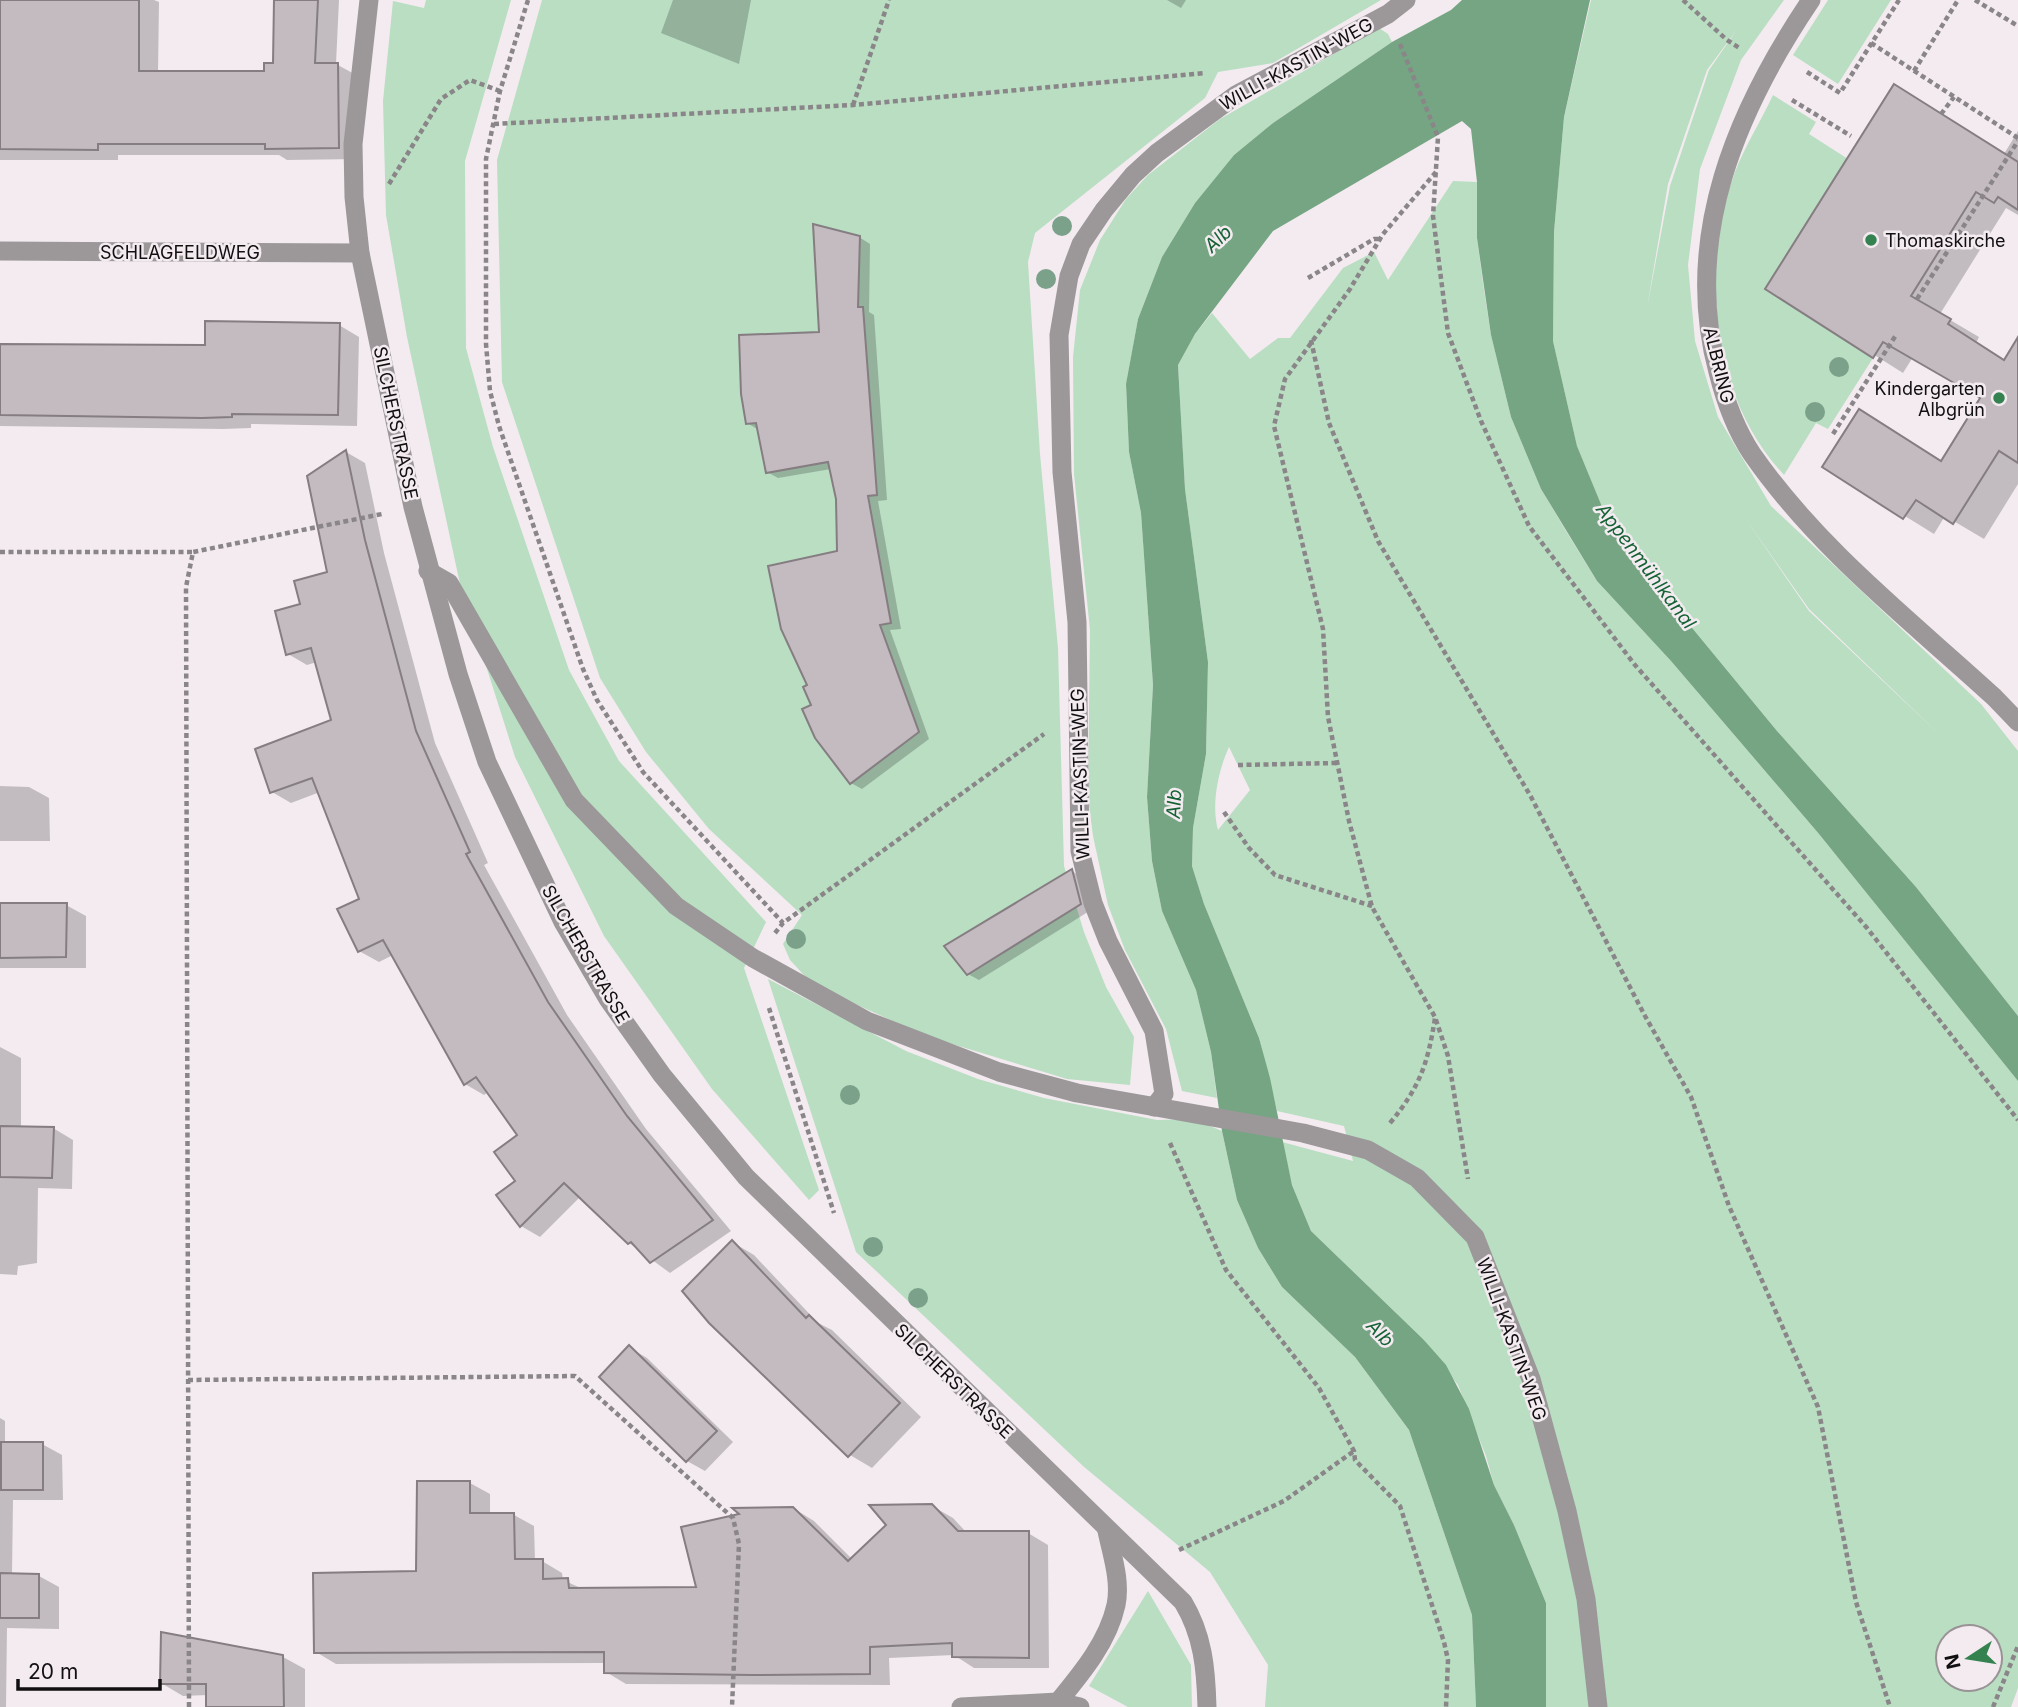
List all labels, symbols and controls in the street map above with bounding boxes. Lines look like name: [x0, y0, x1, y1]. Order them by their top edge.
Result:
street label: WILLI-KASTIN-WEG: [1216, 13, 1376, 115]
water label: Alb: [1199, 221, 1237, 258]
place label: Thomaskirche: [1885, 230, 2006, 251]
marker: Thomaskirche: [1863, 232, 1879, 248]
street label: SCHLAGFELDWEG: [100, 242, 260, 263]
street label: ALBRING: [1699, 325, 1739, 405]
street label: SILCHERSTRASSE: [370, 344, 422, 502]
place label: Kindergarten Albgrün: [1875, 378, 1985, 420]
marker: Kindergarten Albgrün: [1991, 390, 2007, 406]
water label: Appenmühlkanal: [1591, 498, 1701, 634]
street label: WILLI-KASTIN-WEG: [1067, 688, 1093, 860]
water label: Alb: [1162, 789, 1186, 820]
street label: SILCHERSTRASSE: [538, 881, 634, 1027]
street label: WILLI-KASTIN-WEG: [1473, 1255, 1551, 1423]
water label: Alb: [1361, 1314, 1398, 1352]
street label: SILCHERSTRASSE: [891, 1319, 1017, 1443]
north arrow: [1934, 1623, 2004, 1693]
scale bar: [18, 1648, 159, 1692]
text: N: [1940, 1652, 1966, 1671]
text: 20 m: [28, 1659, 78, 1684]

